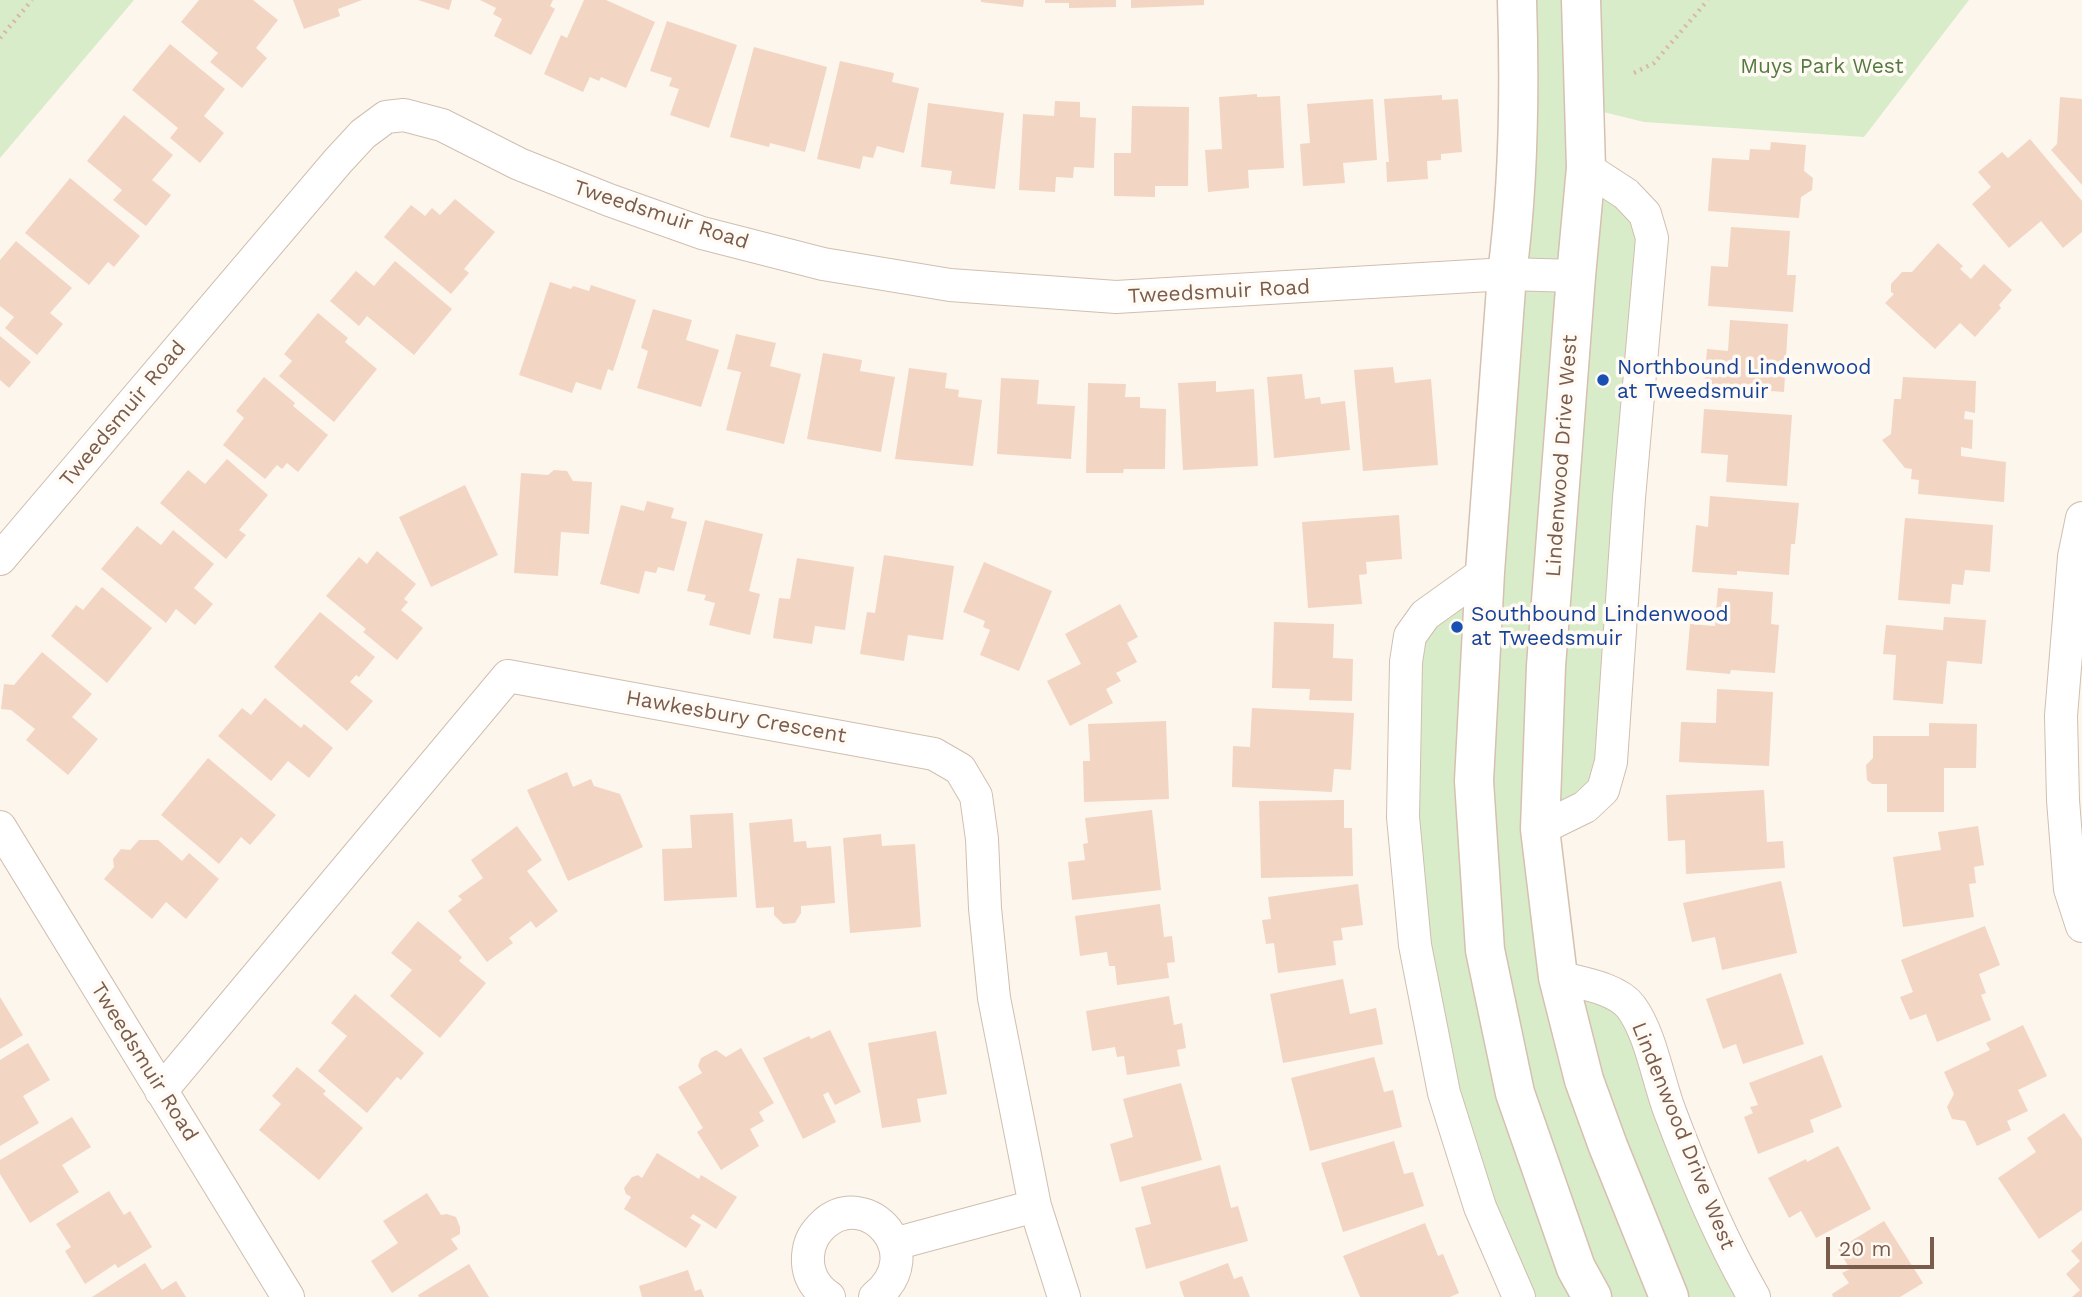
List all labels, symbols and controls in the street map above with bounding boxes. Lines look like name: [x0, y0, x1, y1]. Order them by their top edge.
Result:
park label: Muys Park West: [1740, 54, 1904, 80]
street label: Tweedsmuir Road: [570, 175, 752, 255]
street label: Tweedsmuir Road: [1127, 275, 1311, 309]
street label: Lindenwood Drive West: [1541, 334, 1583, 578]
street label: Tweedsmuir Road: [55, 336, 191, 492]
place label: Northbound Lindenwood at Tweedsmuir: [1617, 355, 1871, 405]
marker: Northbound Lindenwood at Tweedsmuir: [1595, 372, 1611, 388]
place label: Southbound Lindenwood at Tweedsmuir: [1471, 602, 1729, 652]
marker: Southbound Lindenwood at Tweedsmuir: [1449, 619, 1465, 635]
street label: Hawkesbury Crescent: [624, 685, 848, 749]
street label: Tweedsmuir Road: [85, 978, 203, 1146]
street label: Lindenwood Drive West: [1626, 1019, 1740, 1253]
scale bar: [1830, 1224, 1938, 1268]
text: 20 m: [1839, 1236, 1891, 1261]

